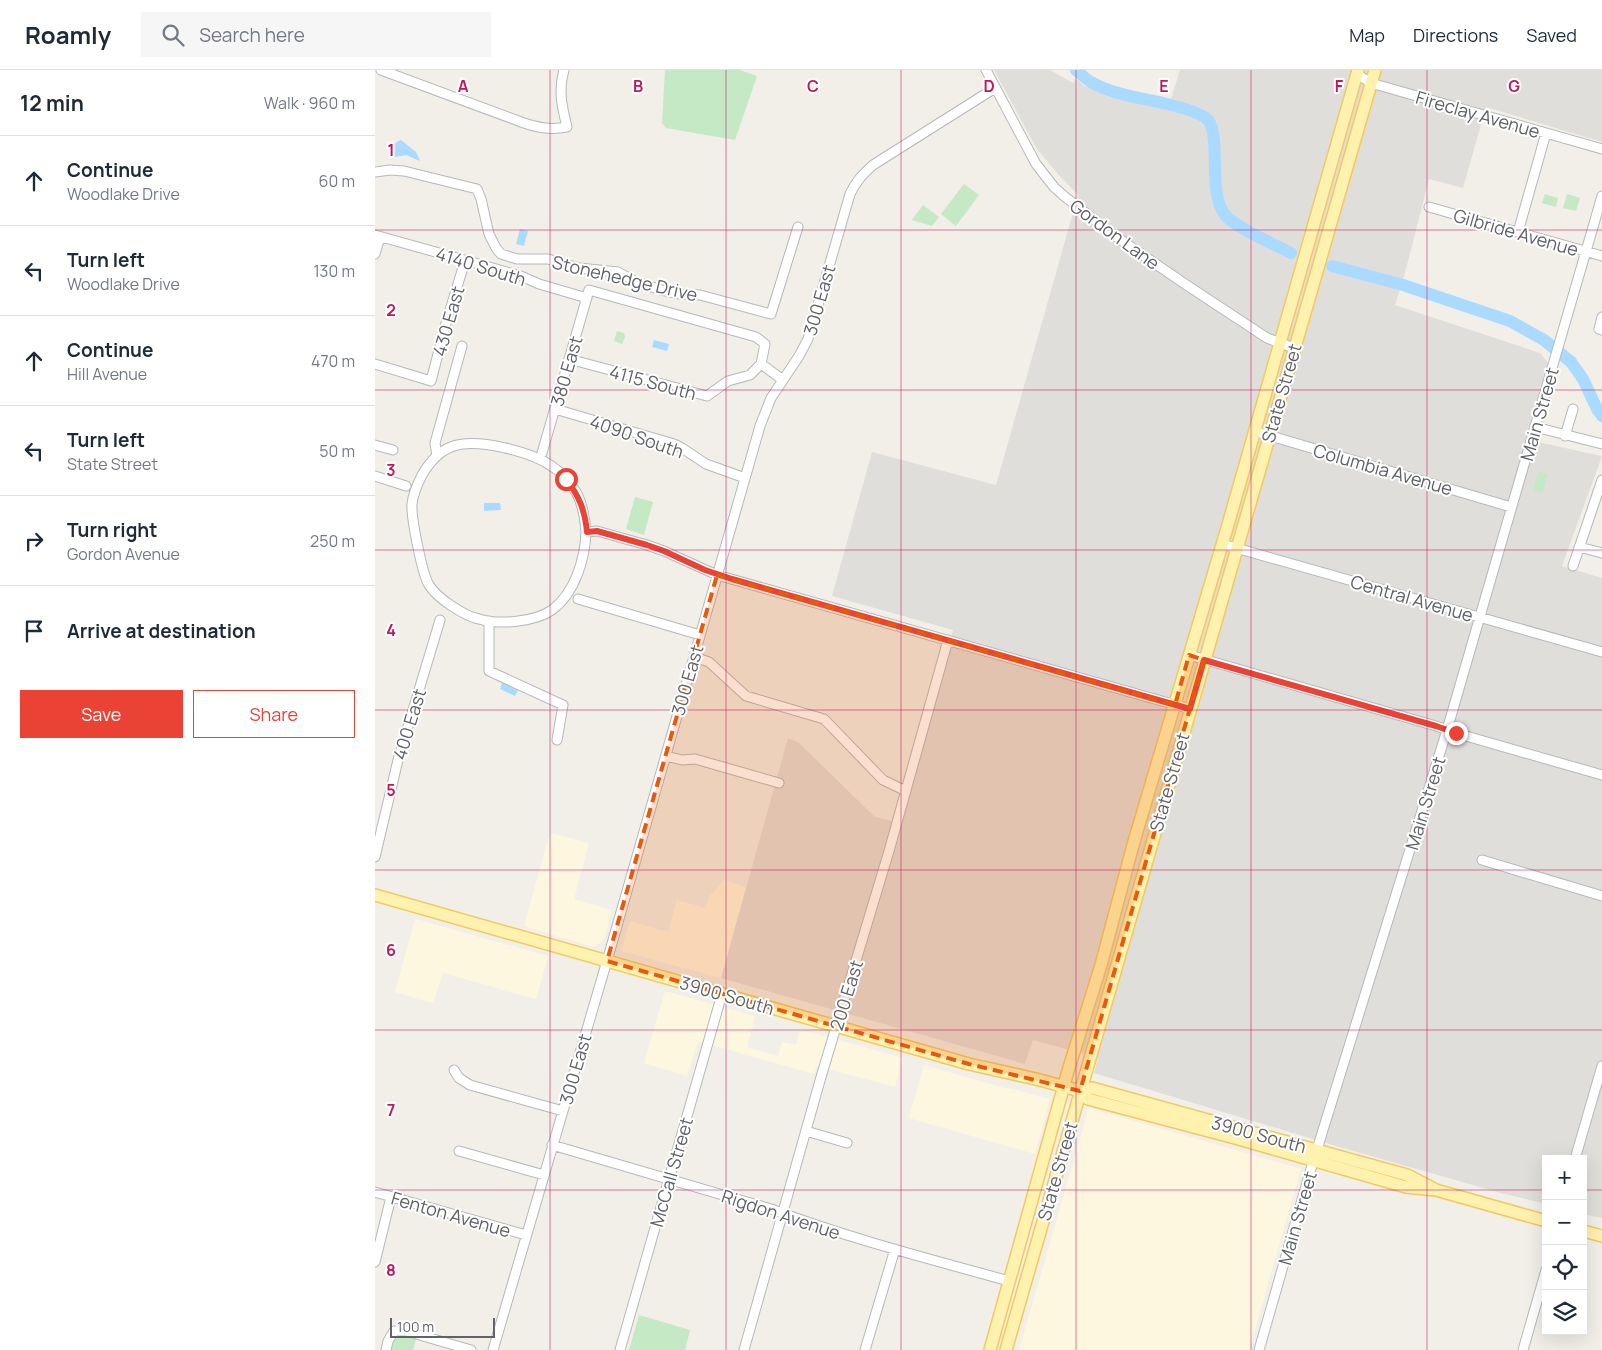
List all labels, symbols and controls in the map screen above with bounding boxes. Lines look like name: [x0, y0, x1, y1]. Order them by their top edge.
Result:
search box: [141, 12, 491, 57]
text: Roamly: [25, 18, 111, 51]
icon: search: [159, 21, 187, 49]
text: Search here: [199, 22, 305, 48]
text: Map: [1349, 23, 1385, 47]
text: Directions: [1413, 23, 1498, 47]
text: Saved: [1526, 23, 1577, 47]
text: A: [458, 75, 469, 97]
text: B: [633, 75, 643, 97]
text: C: [807, 75, 819, 97]
text: D: [983, 75, 995, 97]
text: E: [1159, 75, 1169, 97]
text: F: [1335, 75, 1344, 97]
text: G: [1508, 75, 1520, 97]
street label: Fireclay Avenue: [1413, 85, 1543, 143]
text: 12 min: [20, 89, 84, 117]
text: Walk · 960 m: [264, 92, 355, 114]
text: 1: [387, 139, 395, 161]
text: Continue: [67, 157, 153, 183]
icon: ahead: [20, 167, 48, 195]
text: 60 m: [319, 170, 355, 192]
text: Woodlake Drive: [67, 183, 180, 205]
street label: Gordon Lane: [1065, 193, 1165, 275]
street label: Gilbride Avenue: [1451, 203, 1581, 261]
street label: 4140 South: [433, 241, 529, 291]
text: Turn left: [67, 247, 145, 273]
street label: Stonehedge Drive: [550, 250, 700, 306]
icon: left: [20, 257, 48, 285]
text: 130 m: [313, 260, 355, 282]
street label: 300 East: [797, 262, 841, 338]
text: Woodlake Drive: [67, 273, 180, 295]
street label: 430 East: [427, 283, 469, 359]
text: 2: [386, 299, 396, 321]
street label: 380 East: [545, 333, 587, 409]
text: Continue: [67, 337, 153, 363]
street label: State Street: [1255, 341, 1307, 445]
icon: ahead: [20, 347, 48, 375]
text: 470 m: [311, 350, 355, 372]
street label: 4115 South: [607, 359, 699, 405]
text: Hill Avenue: [67, 363, 147, 385]
street label: Main Street: [1514, 364, 1564, 464]
street label: 4090 South: [587, 409, 687, 463]
text: Turn left: [67, 427, 145, 453]
icon: left: [20, 437, 48, 465]
street label: Columbia Avenue: [1311, 438, 1455, 500]
text: 50 m: [319, 440, 355, 462]
text: State Street: [67, 453, 158, 475]
text: 3: [386, 459, 396, 481]
route start: [555, 468, 578, 491]
text: Turn right: [67, 517, 157, 543]
icon: right: [20, 527, 48, 555]
text: 250 m: [310, 530, 355, 552]
text: Gordon Avenue: [67, 543, 180, 565]
street label: Central Avenue: [1348, 569, 1476, 627]
icon: arrive: [20, 617, 48, 645]
text: Arrive at destination: [67, 618, 256, 644]
text: 4: [386, 619, 396, 641]
street label: 300 East: [665, 642, 709, 718]
street label: 400 East: [387, 686, 431, 762]
button: Save: [20, 690, 183, 738]
button: Share: [193, 690, 355, 738]
route end: [1445, 722, 1468, 745]
street label: State Street: [1143, 730, 1195, 834]
street label: Main Street: [1399, 753, 1451, 853]
text: 5: [386, 779, 396, 801]
text: 6: [386, 939, 396, 961]
street label: 200 East: [824, 957, 868, 1033]
street label: 3900 South: [677, 970, 777, 1020]
street label: 300 East: [553, 1031, 597, 1107]
text: 7: [387, 1099, 395, 1121]
street label: 3900 South: [1209, 1110, 1309, 1158]
street label: McCall Street: [644, 1114, 698, 1230]
street label: State Street: [1031, 1119, 1083, 1223]
map controls: [1542, 1155, 1587, 1335]
button: +: [1542, 1155, 1587, 1200]
street label: Main Street: [1272, 1168, 1322, 1268]
street label: Rigdon Avenue: [719, 1184, 843, 1244]
street label: Fenton Avenue: [388, 1185, 514, 1243]
button: −: [1542, 1200, 1587, 1245]
button: locate: [1542, 1245, 1587, 1290]
text: 8: [386, 1259, 396, 1281]
button: layers: [1542, 1290, 1587, 1335]
scale bar: [390, 1315, 495, 1338]
text: 100 m: [397, 1317, 434, 1336]

